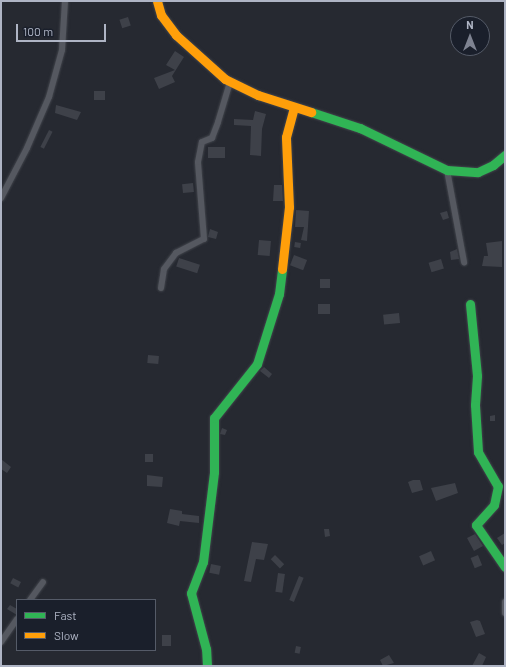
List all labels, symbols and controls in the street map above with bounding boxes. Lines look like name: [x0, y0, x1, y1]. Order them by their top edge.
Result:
scale bar: [18, 16, 108, 42]
north arrow: [450, 16, 490, 56]
text: N: [466, 18, 474, 31]
text: 100 m: [23, 24, 53, 38]
legend: [16, 599, 156, 651]
text: Fast: [54, 608, 77, 622]
text: Slow: [54, 628, 79, 642]

